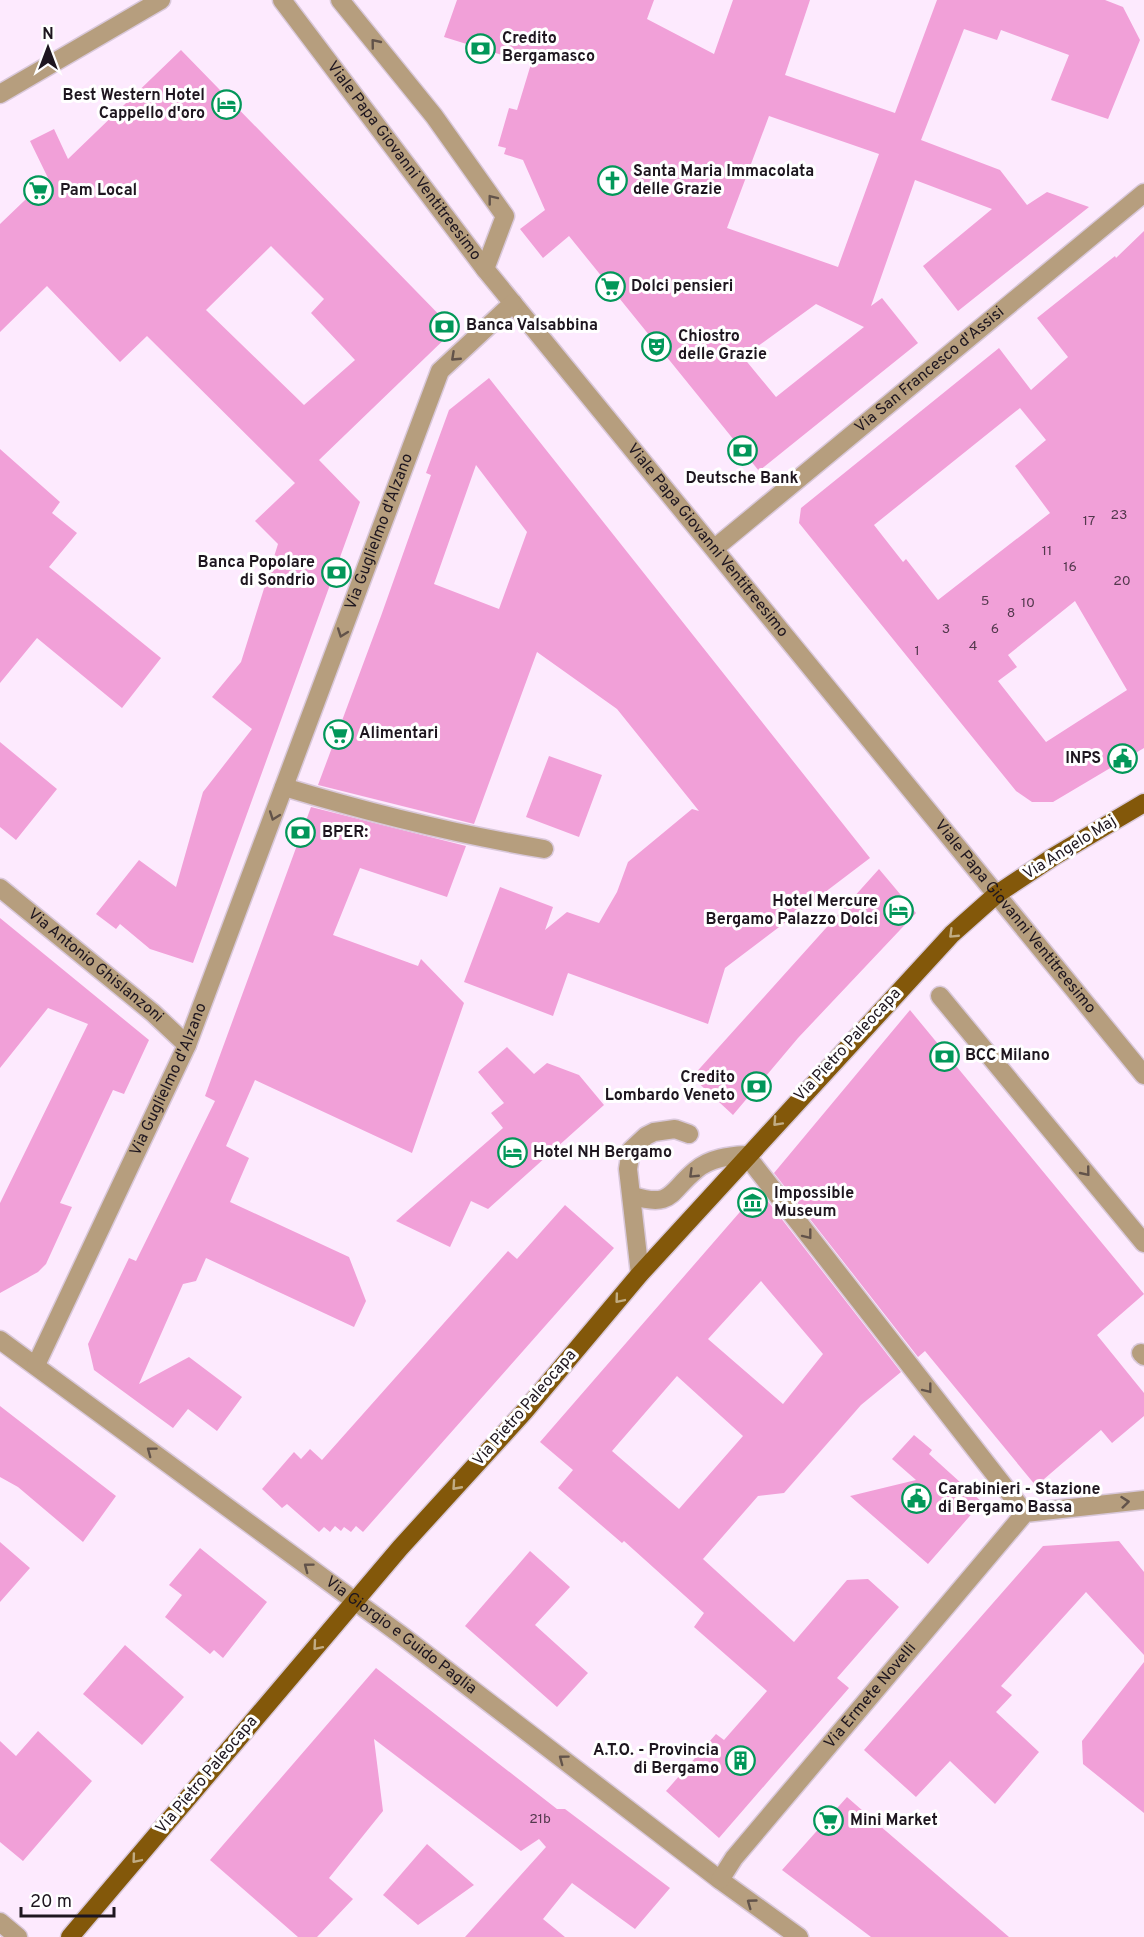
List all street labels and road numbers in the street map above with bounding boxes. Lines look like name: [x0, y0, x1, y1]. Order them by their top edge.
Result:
street label: Viale Papa Giovanni Ventitreesimo: [322, 58, 485, 265]
street label: Via San Francesco d'Assisi: [851, 302, 1009, 438]
street label: Viale Papa Giovanni Ventitreesimo: [622, 440, 792, 642]
street label: Via Guglielmo d'Alzano: [341, 451, 418, 613]
street label: Via Angelo Maj: [1020, 811, 1120, 885]
street label: Viale Papa Giovanni Ventitreesimo: [930, 816, 1100, 1018]
street label: Via Antonio Ghislanzoni: [23, 904, 167, 1027]
street label: Via Pietro Paleocapa: [790, 984, 906, 1106]
street label: Via Guglielmo d'Alzano: [126, 1000, 212, 1159]
street label: Via Pietro Paleocapa: [469, 1346, 581, 1470]
street label: Via Giorgio e Guido Paglia: [321, 1572, 480, 1699]
street label: Via Ermete Novelli: [820, 1639, 921, 1753]
street label: Via Pietro Paleocapa: [152, 1712, 262, 1838]

